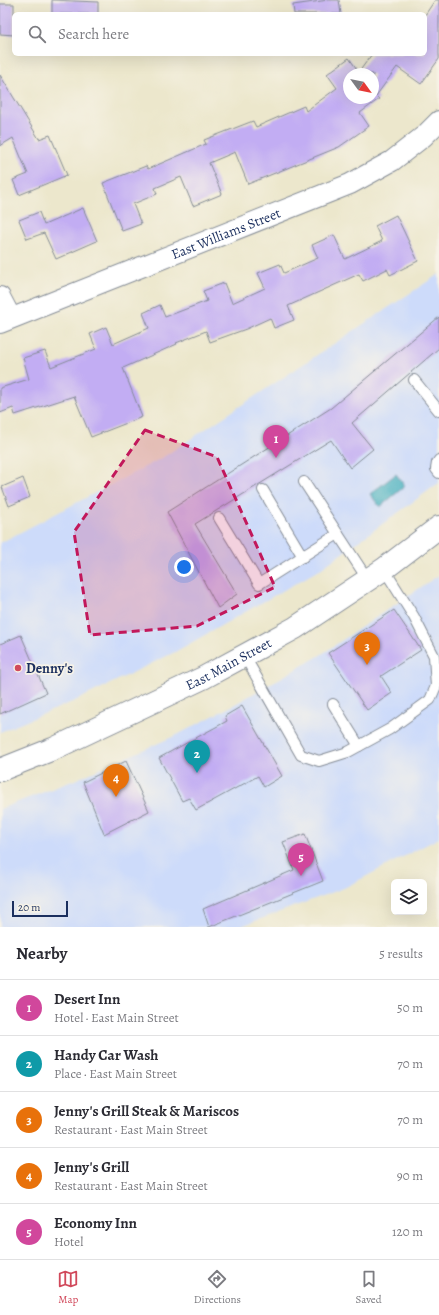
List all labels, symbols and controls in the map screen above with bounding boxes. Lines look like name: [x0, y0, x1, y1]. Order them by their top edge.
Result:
search box: [12, 12, 427, 56]
icon: search: [26, 23, 48, 45]
text: Search here: [58, 24, 129, 44]
north arrow: [343, 68, 379, 104]
street label: East Williams Street: [168, 203, 284, 264]
pin: 1: [263, 425, 289, 458]
your location: [174, 557, 194, 577]
pin: 3: [354, 632, 380, 665]
street label: East Main Street: [182, 633, 275, 694]
place label: Denny's: [26, 659, 73, 678]
marker: Denny's: [13, 663, 23, 673]
pin: 2: [184, 740, 210, 773]
pin: 4: [103, 764, 129, 797]
pin: 5: [288, 843, 314, 876]
map controls: [391, 879, 427, 915]
button: layers: [391, 879, 427, 915]
scale bar: [12, 899, 68, 918]
text: 20 m: [18, 900, 40, 915]
text: Nearby: [16, 942, 67, 965]
text: 5 results: [379, 945, 423, 962]
text: Desert Inn: [54, 989, 120, 1009]
text: 1: [27, 999, 31, 1016]
text: 50 m: [397, 999, 423, 1016]
text: Hotel · East Main Street: [54, 1009, 179, 1026]
text: Handy Car Wash: [54, 1045, 158, 1065]
text: 2: [26, 1055, 32, 1072]
text: 70 m: [397, 1055, 423, 1072]
text: Place · East Main Street: [54, 1065, 177, 1082]
text: Jenny's Grill Steak & Mariscos: [54, 1101, 239, 1121]
text: 3: [26, 1111, 32, 1128]
text: 70 m: [397, 1111, 423, 1128]
text: Restaurant · East Main Street: [54, 1121, 208, 1138]
text: Jenny's Grill: [54, 1157, 129, 1177]
text: 4: [26, 1167, 32, 1184]
text: 90 m: [397, 1167, 423, 1184]
text: Restaurant · East Main Street: [54, 1177, 208, 1194]
text: Economy Inn: [54, 1213, 137, 1233]
text: 5: [26, 1223, 32, 1240]
text: 120 m: [392, 1223, 423, 1240]
text: Hotel: [54, 1233, 83, 1250]
tab: Map: [57, 1268, 79, 1307]
tab: Directions: [194, 1268, 241, 1307]
tab: Saved: [356, 1268, 382, 1307]

